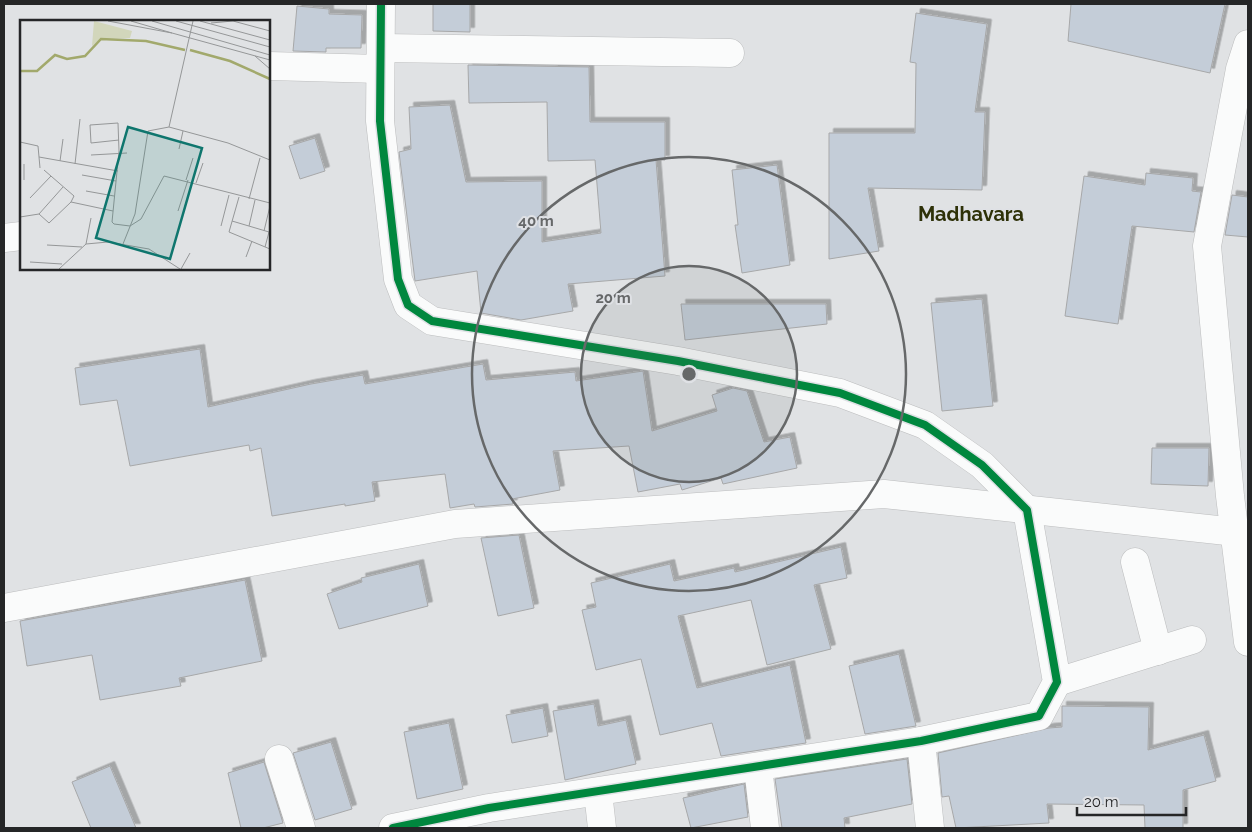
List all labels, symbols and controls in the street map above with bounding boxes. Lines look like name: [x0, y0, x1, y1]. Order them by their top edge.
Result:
inset map: [20, 20, 270, 270]
district label: Madhavara: [918, 202, 1024, 226]
text: 40 m: [518, 212, 554, 230]
text: 20 m: [595, 289, 631, 307]
centre of rings: [680, 365, 698, 383]
scale bar: [1077, 784, 1186, 816]
text: 20 m: [1084, 793, 1119, 811]

